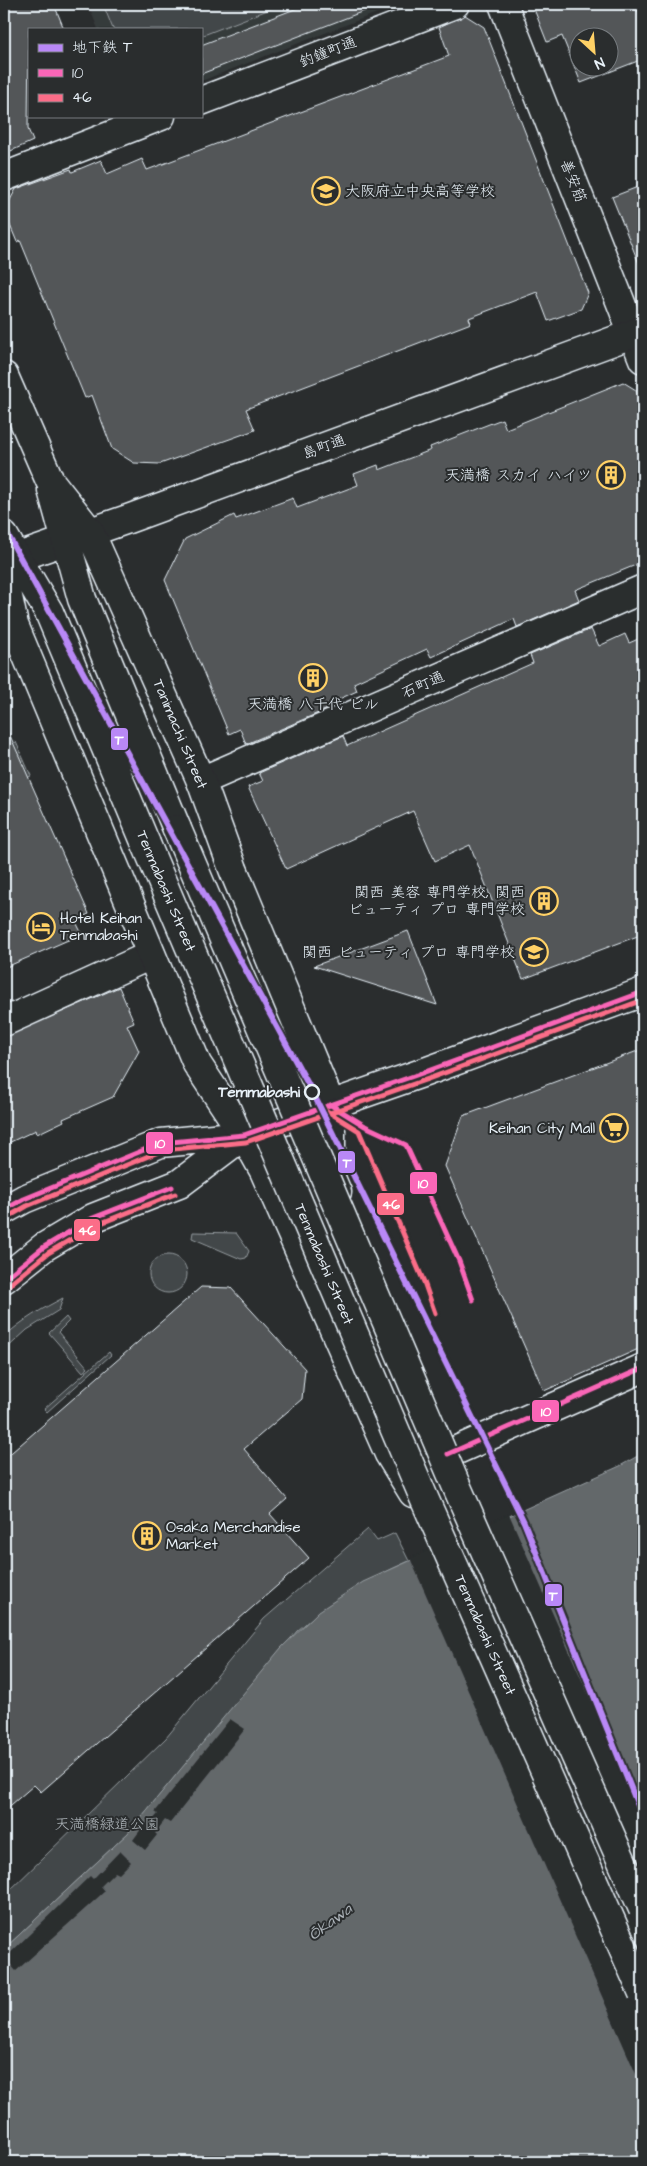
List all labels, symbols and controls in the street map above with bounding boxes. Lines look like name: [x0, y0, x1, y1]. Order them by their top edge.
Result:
legend: [28, 28, 202, 118]
north arrow: [570, 28, 620, 78]
street label: 釣鐘町通: [296, 31, 360, 73]
text: 地下鉄 T: [72, 37, 133, 58]
text: N: [591, 52, 608, 74]
text: 10: [72, 63, 84, 84]
text: 46: [72, 87, 92, 108]
street label: 善安筋: [555, 156, 591, 206]
school or university icon: 大阪府立中央高等学校: [311, 176, 341, 206]
place label: 大阪府立中央高等学校: [345, 181, 495, 202]
street label: 島町通: [299, 429, 349, 465]
building icon: 天満橋 スカイ ハイツ: [596, 460, 626, 490]
place label: 天満橋 スカイ ハイツ: [445, 465, 592, 486]
building icon: 天満橋 八千代 ビル: [298, 663, 328, 693]
street label: 石町通: [398, 666, 448, 704]
street label: Tanimachi Street: [147, 676, 213, 792]
place label: 天満橋 八千代 ビル: [247, 694, 379, 715]
line badge: T: [110, 727, 129, 751]
text: T: [114, 730, 124, 750]
street label: Tenmabashi Street: [131, 827, 201, 955]
place label: 関西 美容 専門学校, 関西 ビューティ プロ 専門学校: [348, 882, 525, 920]
building icon: 関西 美容 専門学校, 関西 ビューティ プロ 専門学校: [529, 886, 559, 916]
place label: Hotel Keihan Tenmabashi: [60, 908, 143, 946]
hotel icon: Hotel Keihan Tenmabashi: [26, 912, 56, 942]
school or university icon: 関西 ビューティ プロ 専門学校: [519, 937, 549, 967]
place label: 関西 ビューティ プロ 専門学校: [302, 942, 515, 963]
place label: Temmabashi: [217, 1082, 301, 1103]
marker: Temmabashi: [304, 1084, 320, 1100]
supermarket icon: Keihan City Mall: [599, 1113, 629, 1143]
place label: Keihan City Mall: [489, 1118, 595, 1140]
line badge: 10: [145, 1131, 174, 1155]
text: 10: [155, 1134, 165, 1154]
line badge: T: [337, 1150, 356, 1174]
text: T: [342, 1153, 352, 1173]
line badge: 10: [409, 1171, 438, 1195]
text: 10: [418, 1174, 428, 1194]
line badge: 46: [376, 1192, 405, 1216]
text: 46: [382, 1195, 400, 1215]
street label: Tenmabashi Street: [289, 1200, 359, 1328]
line badge: 46: [73, 1218, 101, 1242]
text: 46: [78, 1221, 96, 1241]
line badge: 10: [531, 1399, 560, 1423]
text: 10: [541, 1402, 551, 1422]
place label: Osaka Merchandise Market: [166, 1517, 301, 1555]
building icon: Osaka Merchandise Market: [132, 1521, 162, 1551]
street label: Tenmabashi Street: [449, 1571, 521, 1699]
line badge: T: [544, 1583, 563, 1607]
text: T: [548, 1586, 558, 1606]
park label: 天満橋緑道公園: [54, 1814, 160, 1835]
water label: Ōkawa: [304, 1898, 357, 1946]

